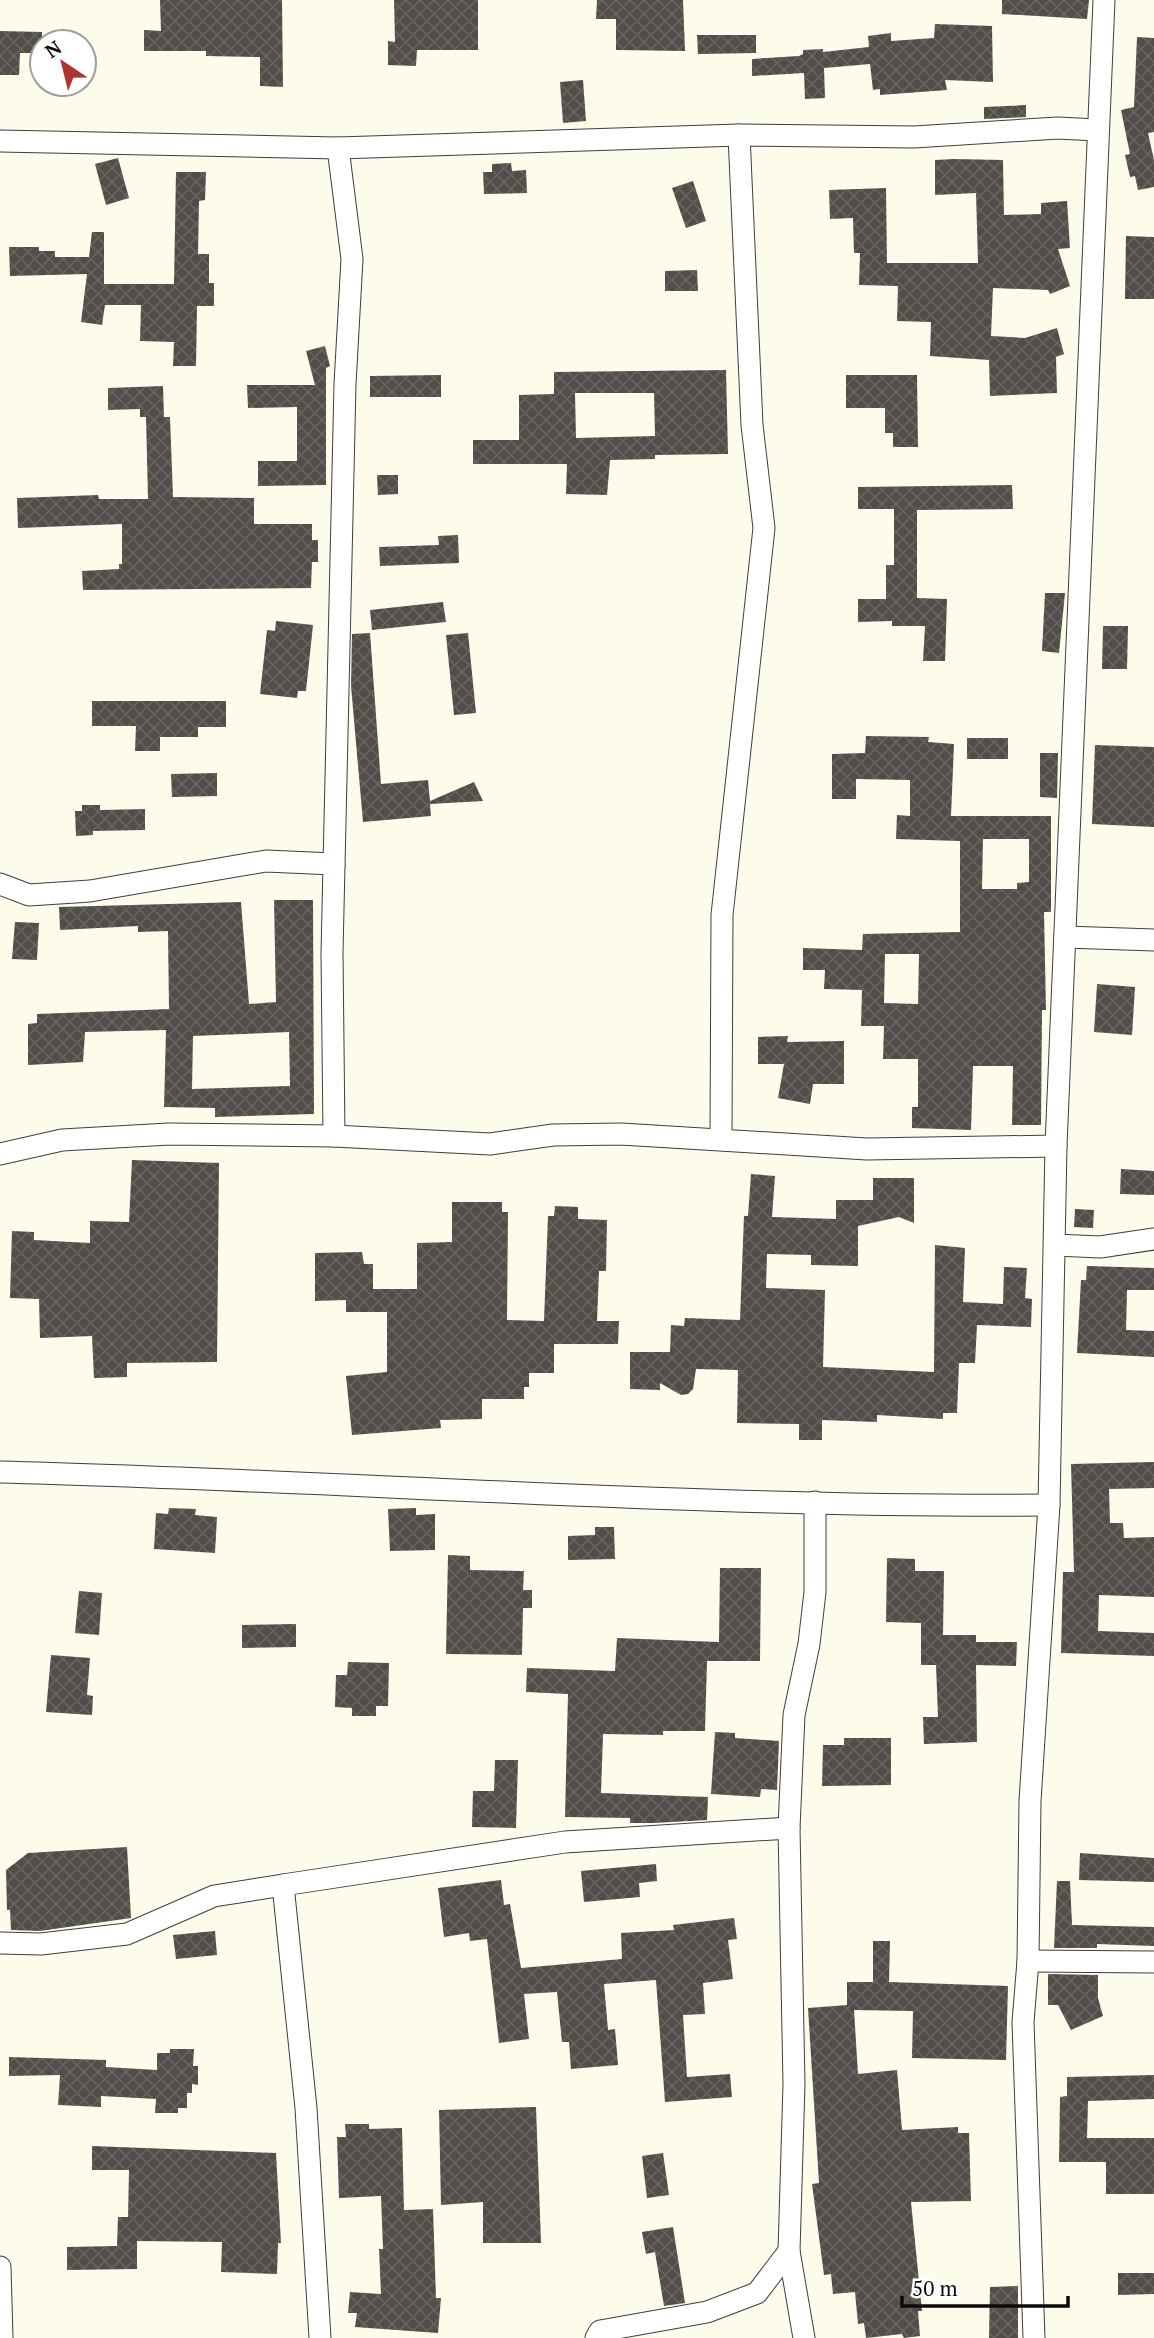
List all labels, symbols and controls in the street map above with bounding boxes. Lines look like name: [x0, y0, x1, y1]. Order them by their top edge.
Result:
north arrow: [28, 28, 98, 98]
text: N: [40, 34, 67, 63]
scale bar: [902, 2264, 1068, 2308]
text: 50 m: [912, 2274, 958, 2302]

